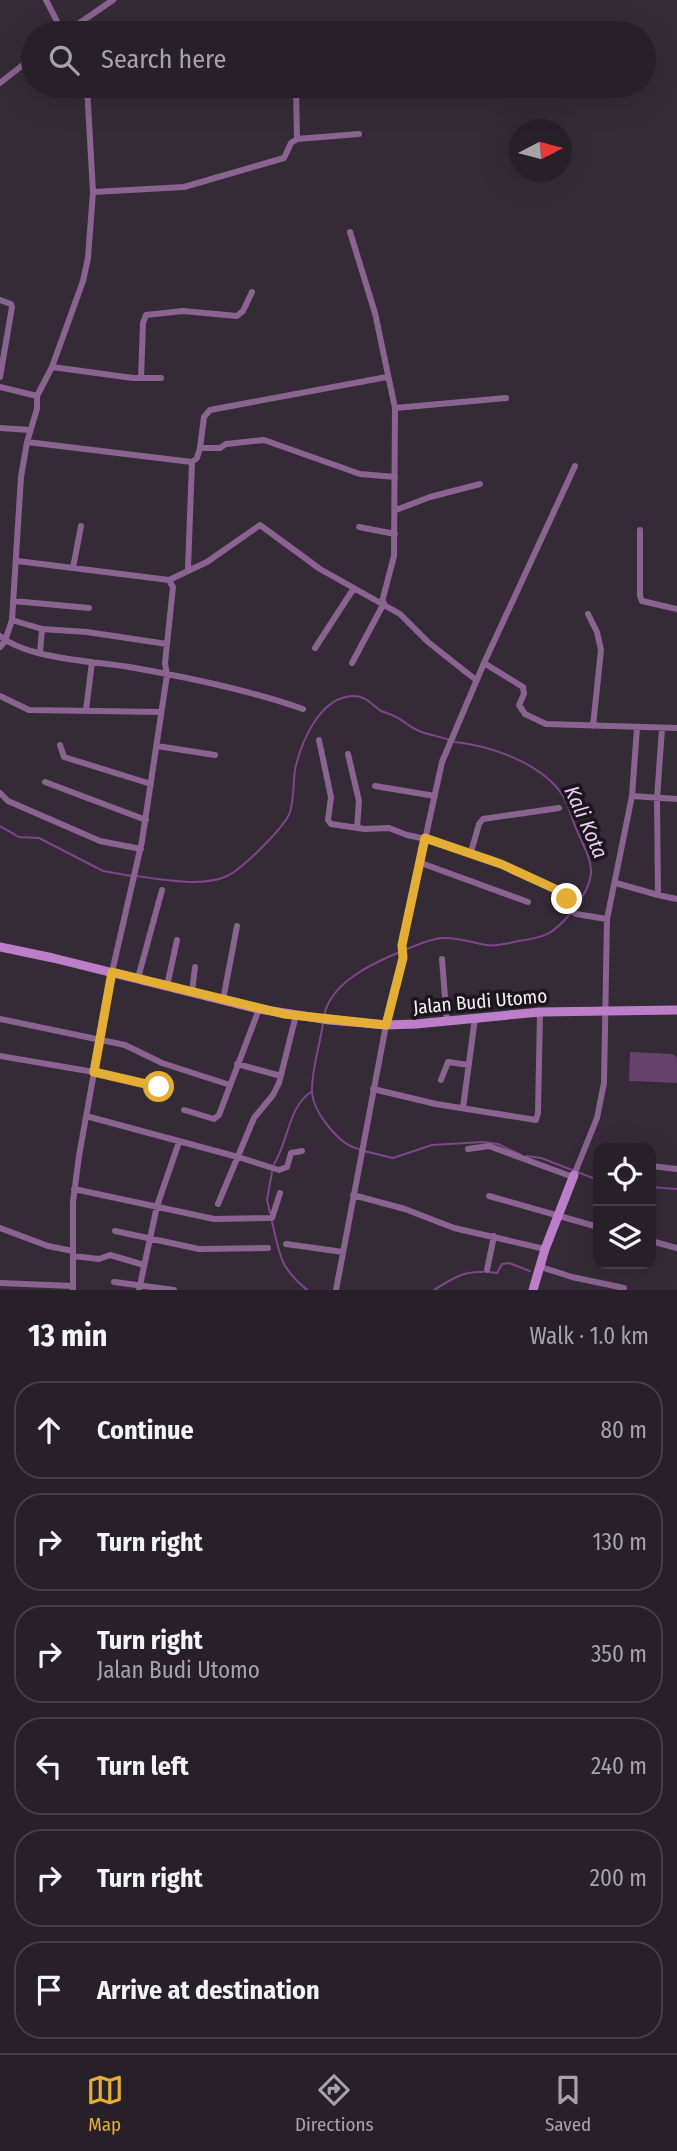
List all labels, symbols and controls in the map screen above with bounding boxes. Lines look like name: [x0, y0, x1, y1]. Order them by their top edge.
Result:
search box: [21, 21, 656, 98]
icon: search: [45, 41, 83, 79]
text: Search here: [101, 44, 226, 75]
north arrow: [509, 119, 572, 182]
water label: Kali Kota: [559, 782, 613, 862]
route end: [551, 883, 582, 914]
street label: Jalan Budi Utomo: [412, 984, 548, 1019]
route start: [143, 1071, 174, 1102]
map controls: [593, 1143, 656, 1269]
button: locate: [593, 1143, 656, 1206]
button: layers: [593, 1206, 656, 1269]
text: 13 min: [28, 1318, 108, 1354]
text: Walk · 1.0 km: [530, 1322, 649, 1350]
icon: ahead: [30, 1411, 68, 1449]
text: Continue: [97, 1415, 194, 1446]
text: 80 m: [600, 1416, 647, 1444]
icon: right: [30, 1523, 68, 1561]
text: Turn right: [97, 1527, 203, 1558]
text: 130 m: [593, 1528, 647, 1556]
text: Turn right: [97, 1625, 203, 1656]
icon: right: [30, 1635, 68, 1673]
text: 350 m: [591, 1640, 647, 1668]
text: Jalan Budi Utomo: [97, 1656, 260, 1684]
icon: left: [30, 1747, 68, 1785]
text: Turn left: [97, 1751, 189, 1782]
text: 240 m: [591, 1752, 647, 1780]
icon: right: [30, 1859, 68, 1897]
text: Turn right: [97, 1863, 203, 1894]
text: 200 m: [590, 1864, 647, 1892]
icon: arrive: [30, 1971, 68, 2009]
text: Arrive at destination: [97, 1975, 320, 2006]
tab: Map: [86, 2071, 124, 2136]
tab: Directions: [295, 2071, 374, 2136]
tab: Saved: [545, 2071, 591, 2136]

